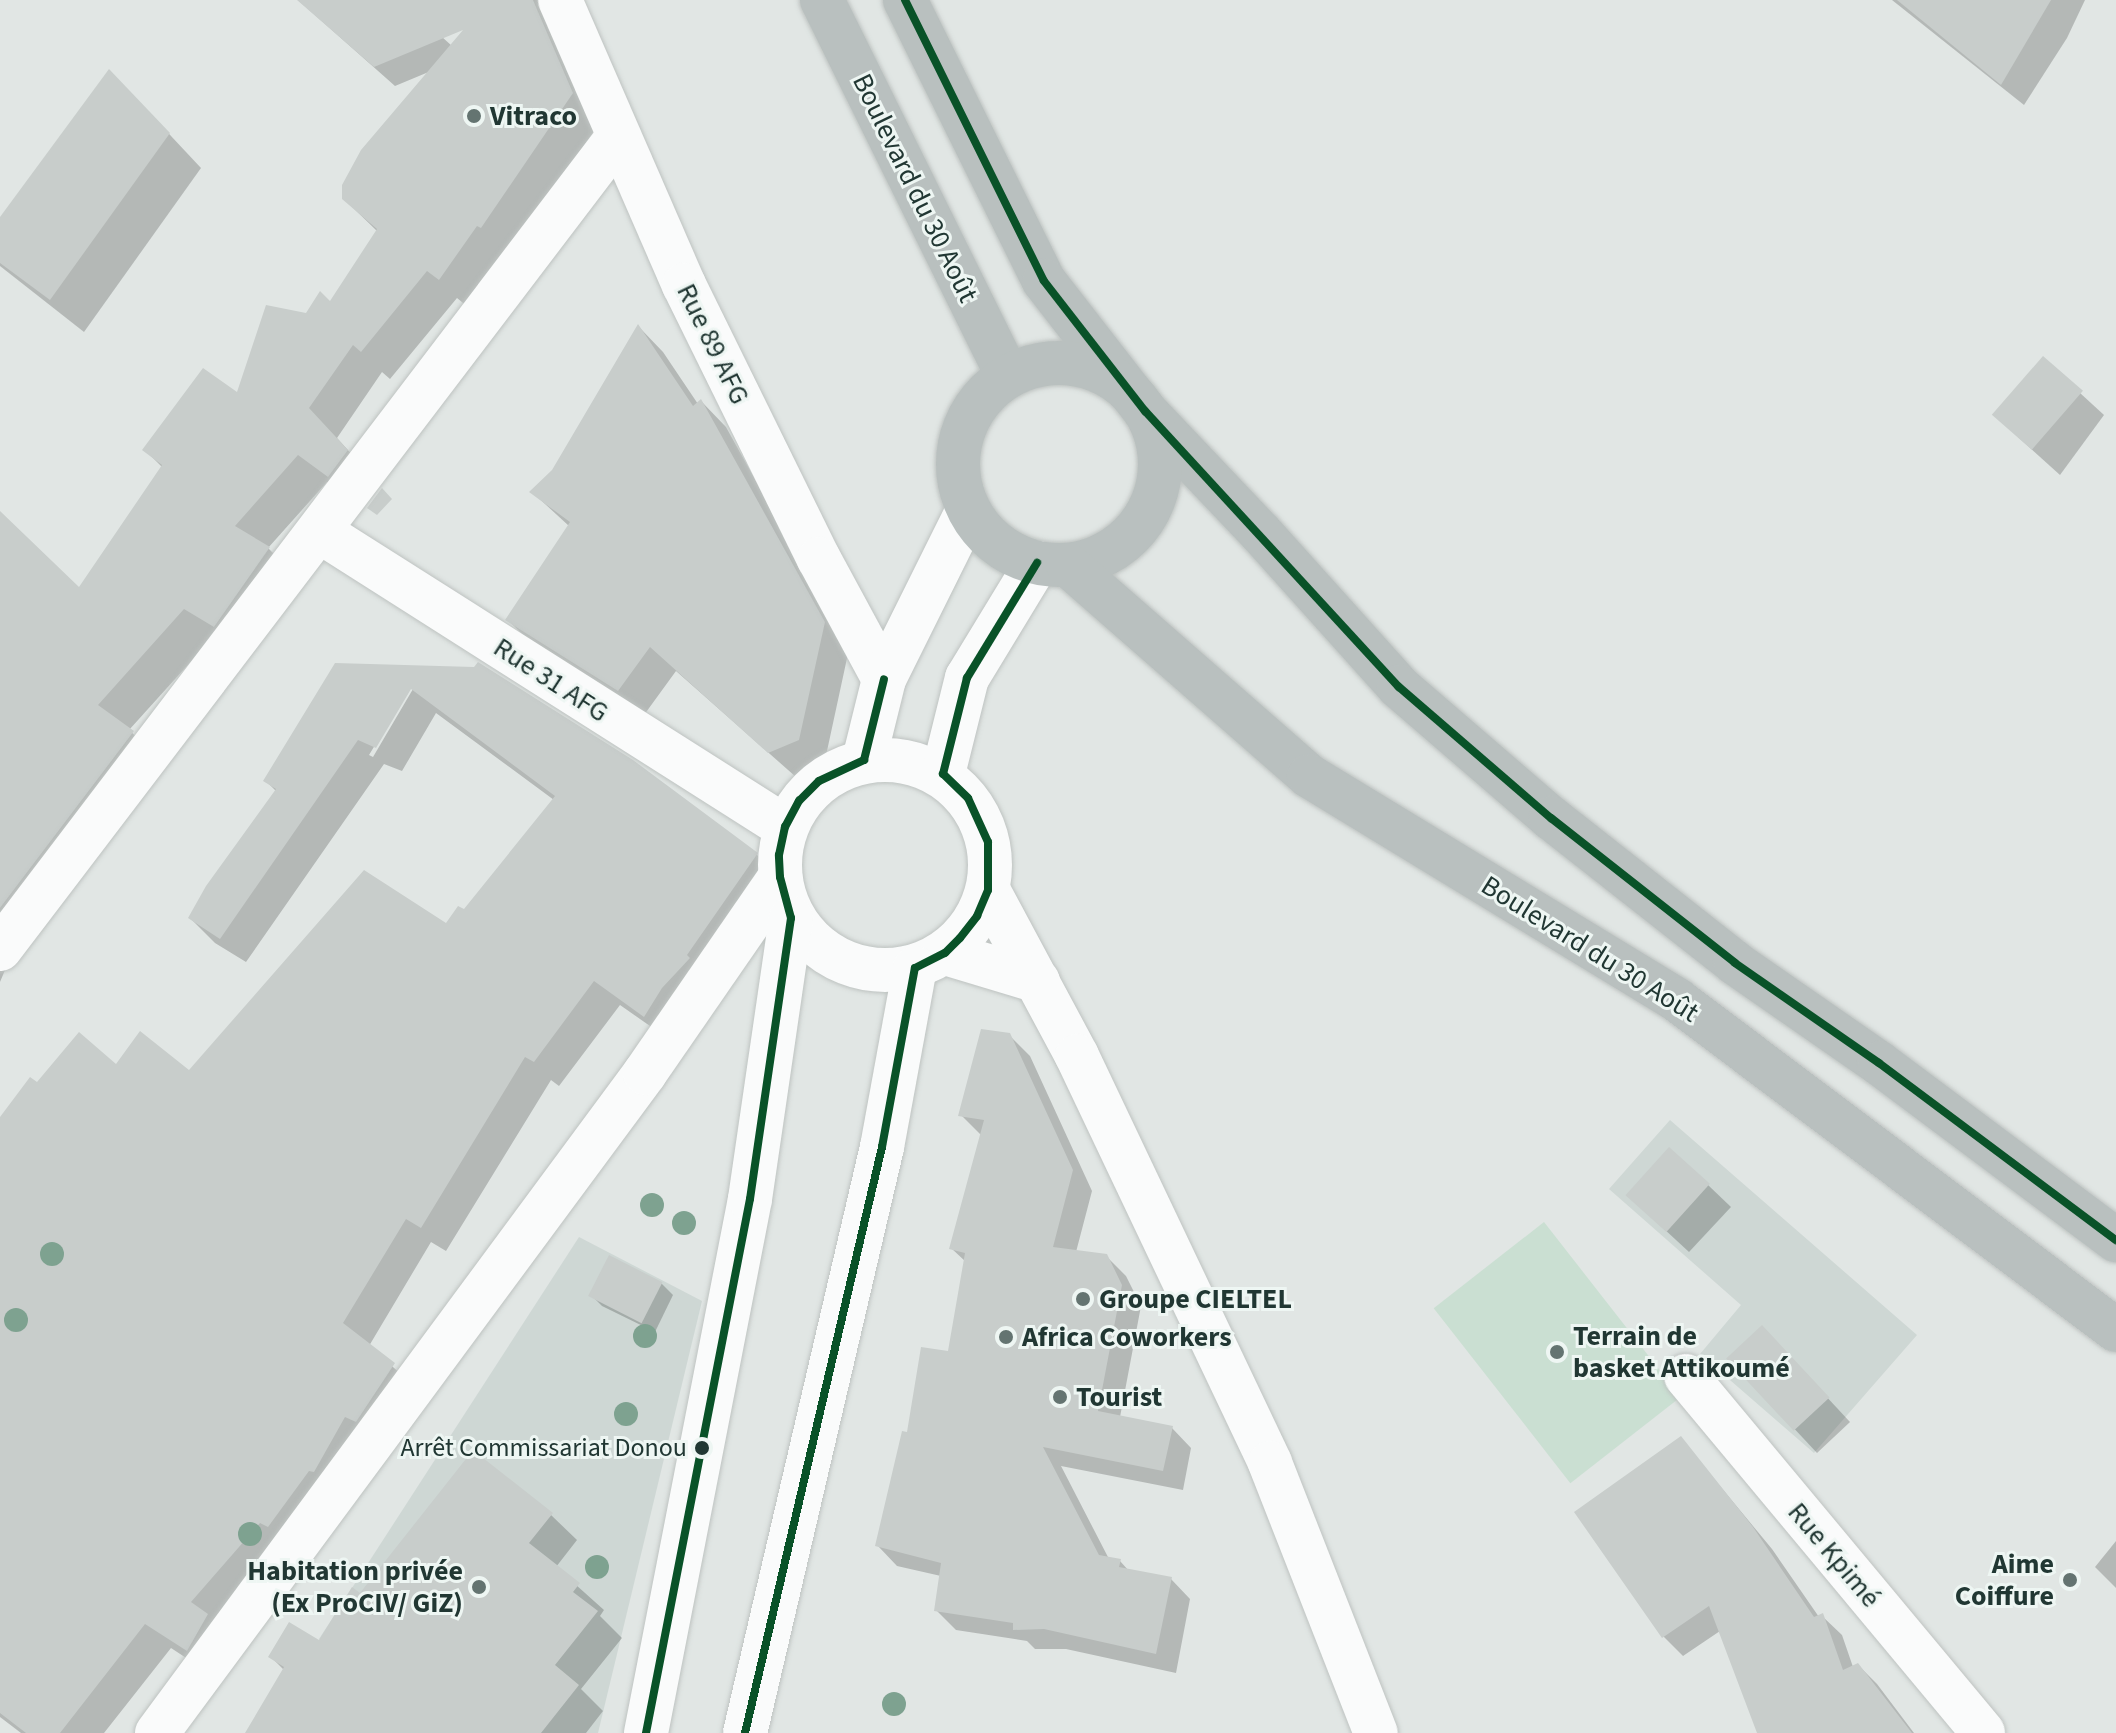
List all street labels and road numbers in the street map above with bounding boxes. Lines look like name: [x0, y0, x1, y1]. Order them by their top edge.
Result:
street label: Boulevard du 30 Août: [845, 68, 985, 308]
street label: Rue 89 AFG: [669, 278, 757, 410]
street label: Rue 31 AFG: [487, 630, 615, 730]
street label: Boulevard du 30 Août: [1475, 868, 1705, 1030]
street label: Rue Kpimé: [1781, 1496, 1887, 1614]

